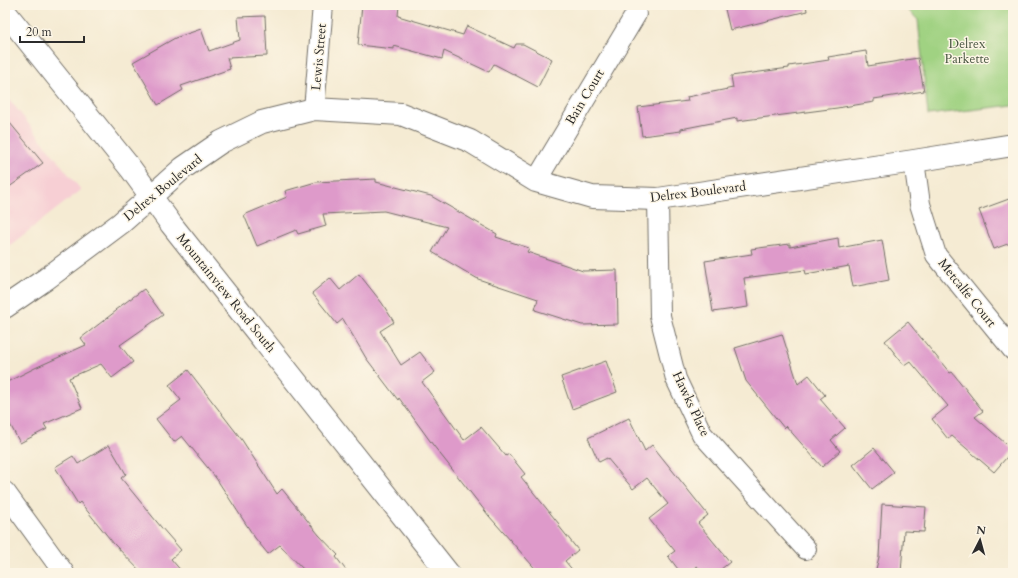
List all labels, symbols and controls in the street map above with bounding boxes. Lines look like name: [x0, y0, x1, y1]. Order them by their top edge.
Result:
scale bar: [20, 18, 84, 44]
street label: Lewis Street: [307, 23, 331, 91]
text: 20 m: [26, 24, 53, 40]
park label: Delrex Parkette: [944, 35, 990, 68]
street label: Bain Court: [561, 66, 609, 128]
street label: Delrex Boulevard: [120, 151, 206, 225]
street label: Delrex Boulevard: [649, 177, 747, 207]
street label: Mountainview Road South: [172, 230, 280, 356]
street label: Metcalfe Court: [934, 255, 1000, 331]
street label: Hawks Place: [668, 368, 714, 440]
north arrow: [960, 520, 1000, 560]
text: N: [975, 523, 987, 539]

